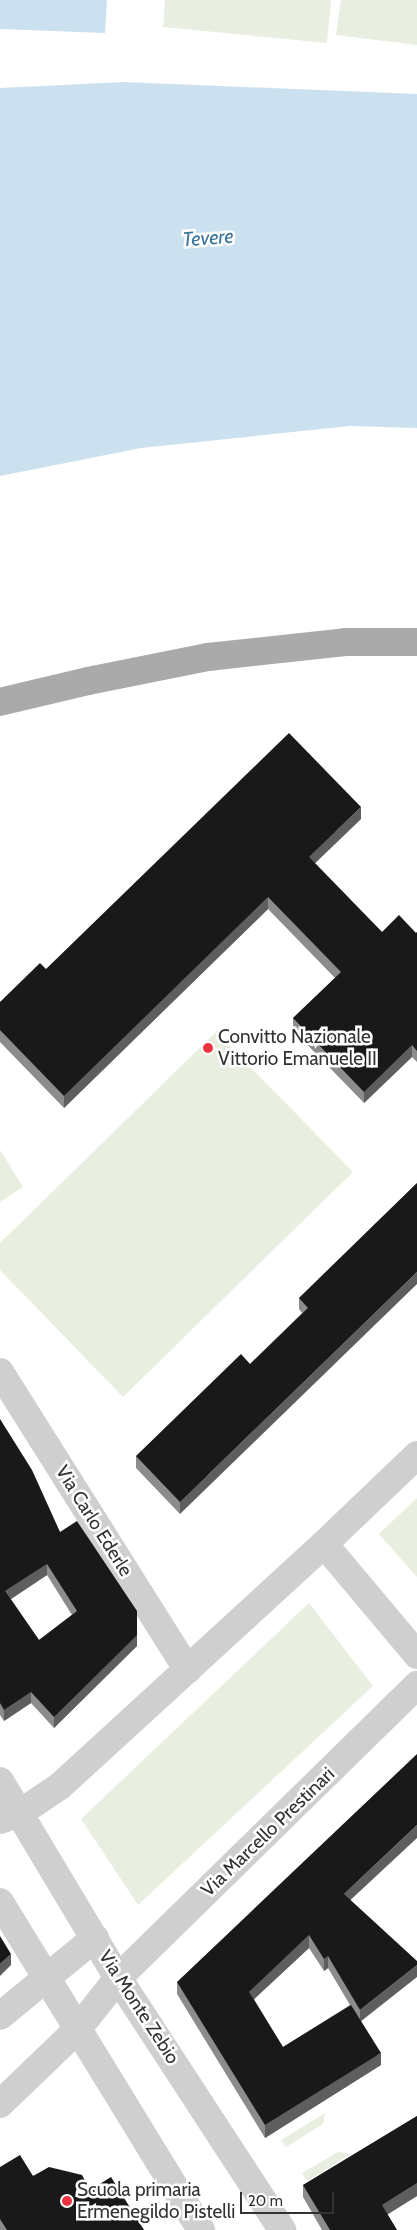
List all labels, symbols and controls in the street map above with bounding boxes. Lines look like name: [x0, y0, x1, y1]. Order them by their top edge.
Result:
water label: Tevere: [182, 224, 234, 252]
place label: Convitto Nazionale Vittorio Emanuele II: [218, 1026, 377, 1070]
marker: Convitto Nazionale Vittorio Emanuele II: [202, 1042, 214, 1054]
street label: Via Carlo Ederle: [51, 1461, 137, 1581]
street label: Via Marcello Prestinari: [197, 1763, 339, 1901]
street label: Via Monte Zebio: [94, 1946, 184, 2068]
place label: Scuola primaria Ermenegildo Pistelli: [77, 2179, 235, 2223]
scale bar: [242, 2182, 336, 2214]
text: 20 m: [248, 2192, 283, 2210]
marker: Scuola primaria Ermenegildo Pistelli: [61, 2195, 73, 2207]

